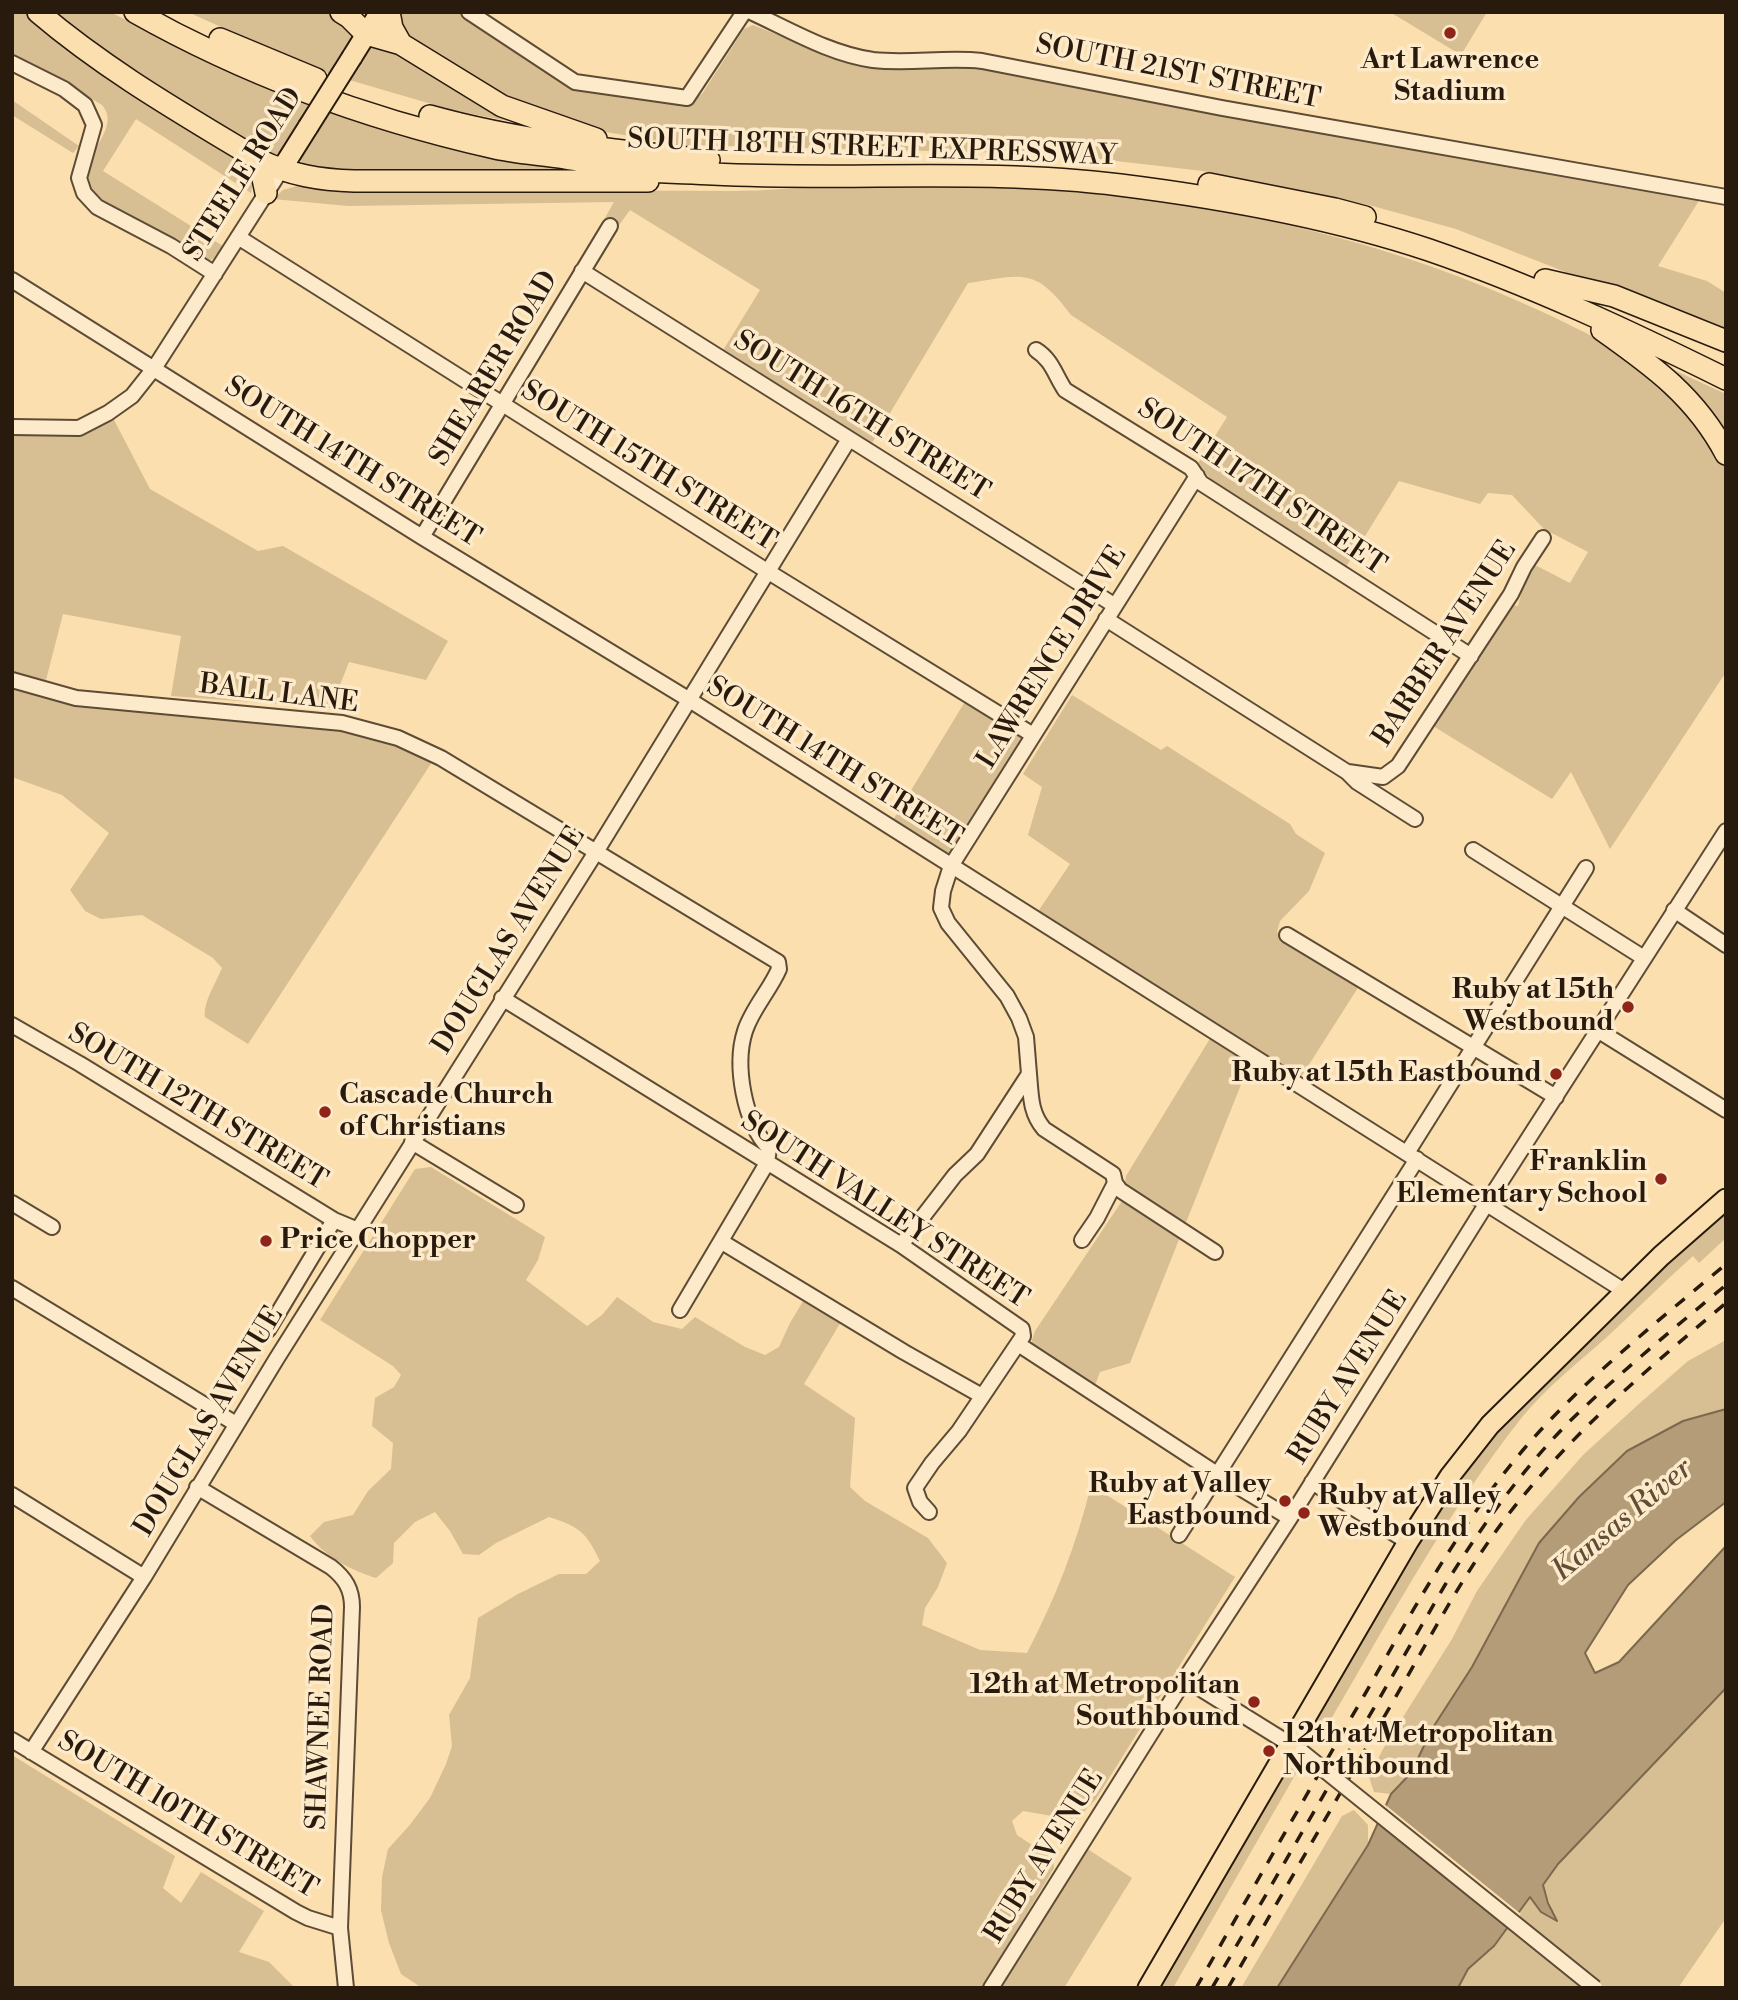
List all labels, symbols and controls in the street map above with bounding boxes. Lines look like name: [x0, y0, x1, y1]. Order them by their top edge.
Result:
marker: Art Lawrence Stadium: [1442, 25, 1458, 41]
street label: SOUTH 21ST STREET: [1033, 29, 1323, 117]
place label: Art Lawrence Stadium: [1361, 44, 1539, 110]
street label: STEELE ROAD: [177, 82, 311, 268]
street label: SOUTH 18TH STREET EXPRESSWAY: [627, 124, 1117, 174]
street label: SHEARER ROAD: [424, 265, 566, 473]
street label: SOUTH 16TH STREET: [727, 324, 995, 510]
street label: SOUTH 14TH STREET: [218, 371, 486, 555]
street label: SOUTH 15TH STREET: [514, 375, 782, 559]
street label: SOUTH 17TH STREET: [1131, 392, 1391, 584]
street label: BARBER AVENUE: [1367, 535, 1525, 753]
street label: LAWRENCE DRIVE: [971, 541, 1135, 775]
street label: BALL LANE: [198, 669, 360, 721]
street label: SOUTH 14TH STREET: [700, 671, 968, 855]
street label: DOUGLAS AVENUE: [426, 821, 594, 1061]
place label: Ruby at 15th Westbound: [1452, 974, 1614, 1040]
marker: Ruby at 15th Westbound: [1620, 999, 1636, 1015]
street label: SOUTH 12TH STREET: [61, 1017, 333, 1199]
place label: Ruby at 15th Eastbound: [1232, 1057, 1542, 1091]
marker: Ruby at 15th Eastbound: [1548, 1066, 1564, 1082]
place label: Cascade Church of Christians: [339, 1079, 553, 1145]
marker: Cascade Church of Christians: [317, 1104, 333, 1120]
street label: SOUTH VALLEY STREET: [734, 1105, 1034, 1317]
place label: Franklin Elementary School: [1396, 1146, 1647, 1212]
marker: Franklin Elementary School: [1653, 1171, 1669, 1187]
place label: Price Chopper: [280, 1224, 476, 1258]
marker: Price Chopper: [258, 1233, 274, 1249]
street label: RUBY AVENUE: [1282, 1285, 1416, 1471]
street label: DOUGLAS AVENUE: [128, 1301, 292, 1543]
water label: Kansas River: [1545, 1452, 1701, 1590]
place label: Ruby at Valley Eastbound: [1088, 1468, 1271, 1534]
place label: Ruby at Valley Westbound: [1318, 1480, 1501, 1546]
marker: Ruby at Valley Eastbound: [1277, 1493, 1293, 1509]
marker: Ruby at Valley Westbound: [1296, 1505, 1312, 1521]
street label: SHAWNEE ROAD: [301, 1603, 343, 1831]
place label: 12th at Metropolitan Southbound: [970, 1669, 1240, 1735]
marker: 12th at Metropolitan Southbound: [1246, 1694, 1262, 1710]
place label: 12th at Metropolitan Northbound: [1283, 1718, 1553, 1784]
street label: SOUTH 10TH STREET: [51, 1725, 323, 1907]
marker: 12th at Metropolitan Northbound: [1261, 1743, 1277, 1759]
street label: RUBY AVENUE: [978, 1764, 1112, 1950]

